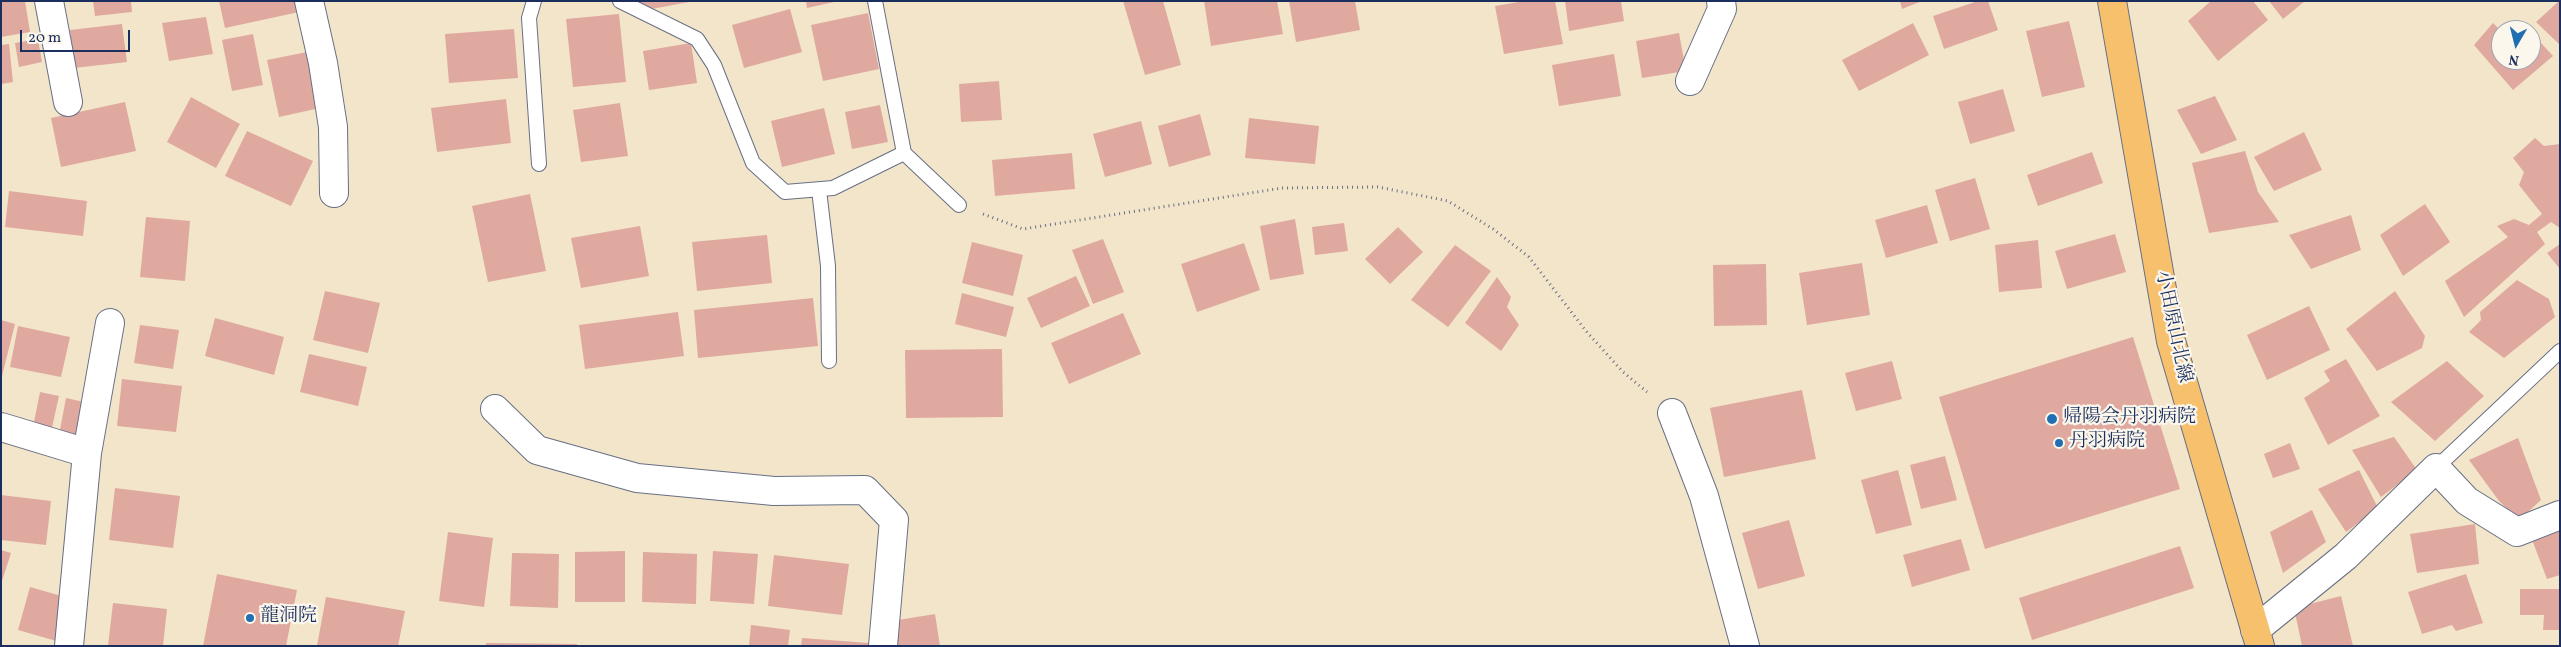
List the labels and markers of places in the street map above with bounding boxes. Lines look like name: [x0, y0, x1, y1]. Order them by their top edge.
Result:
place label: 帰陽会丹羽病院: [2063, 408, 2196, 430]
marker: 帰陽会丹羽病院: [2045, 412, 2059, 426]
place label: 丹羽病院: [2069, 432, 2145, 454]
marker: 丹羽病院: [2053, 437, 2065, 449]
place label: 龍洞院: [260, 607, 317, 629]
marker: 龍洞院: [244, 612, 256, 624]

